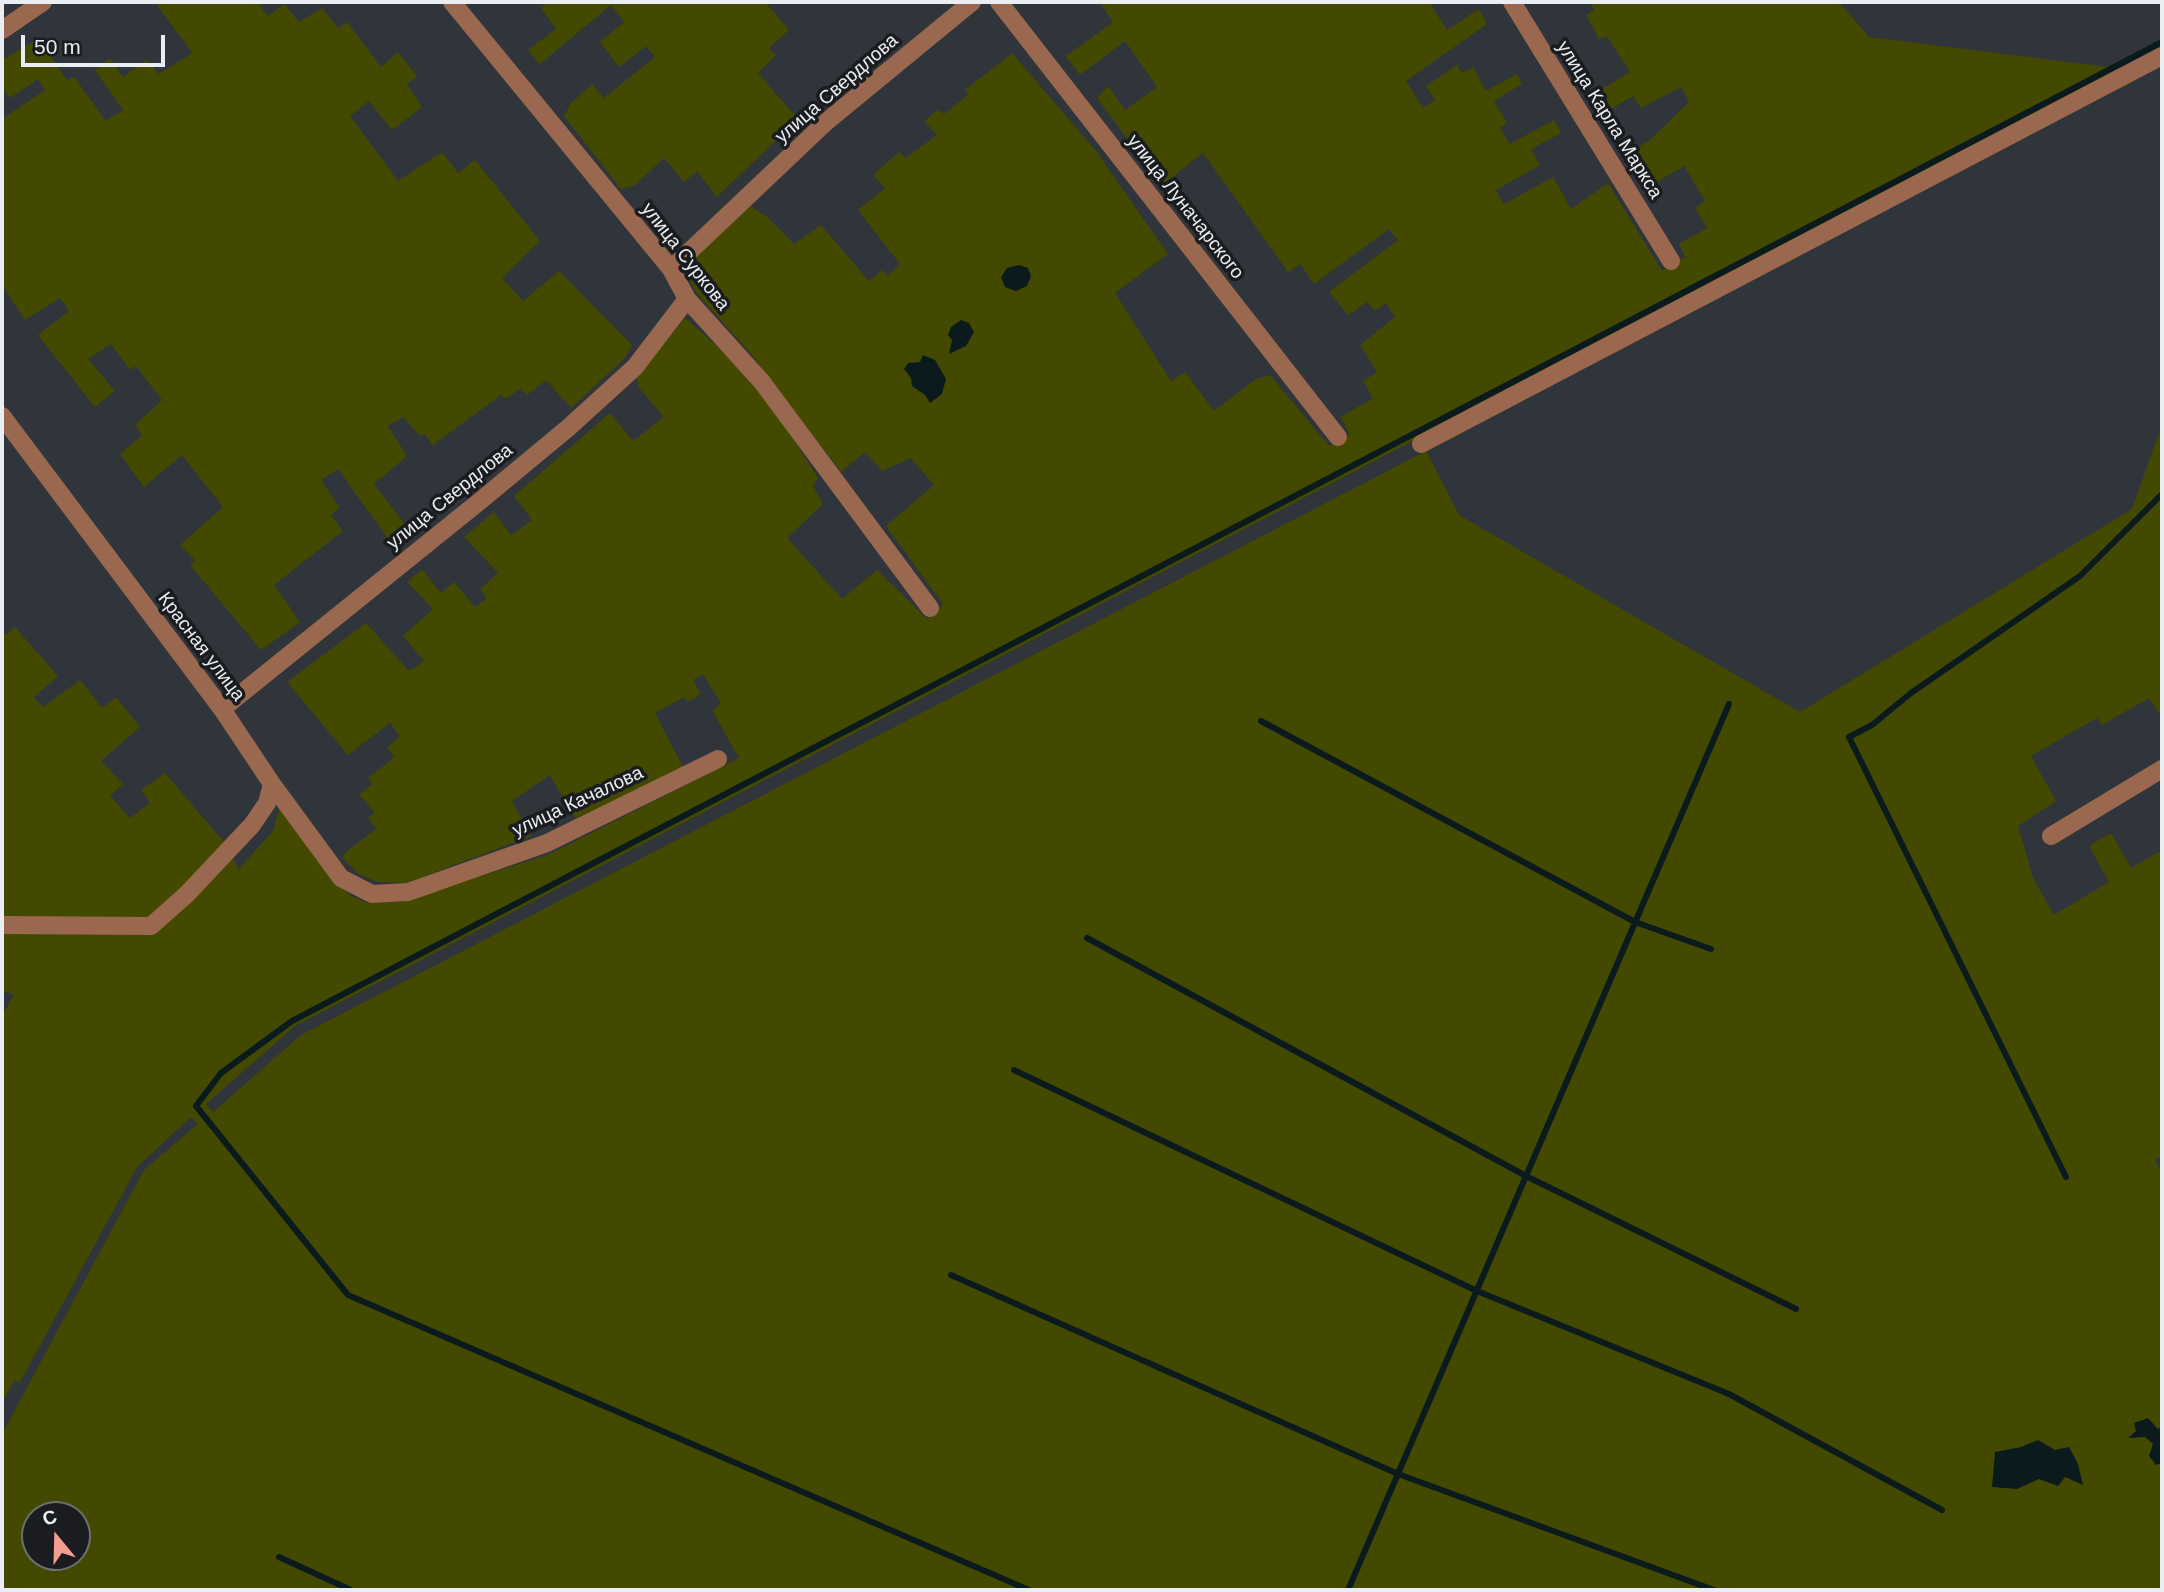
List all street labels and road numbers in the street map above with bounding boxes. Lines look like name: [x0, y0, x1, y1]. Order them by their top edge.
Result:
street label: улица Свердлова: [771, 29, 903, 149]
street label: улица Карла Маркса: [1551, 37, 1667, 203]
street label: улица Луначарского: [1122, 130, 1248, 284]
street label: улица Суркова: [636, 199, 734, 315]
street label: улица Свердлова: [383, 439, 517, 555]
street label: Красная улица: [153, 588, 249, 706]
street label: улица Качалова: [509, 762, 647, 842]

